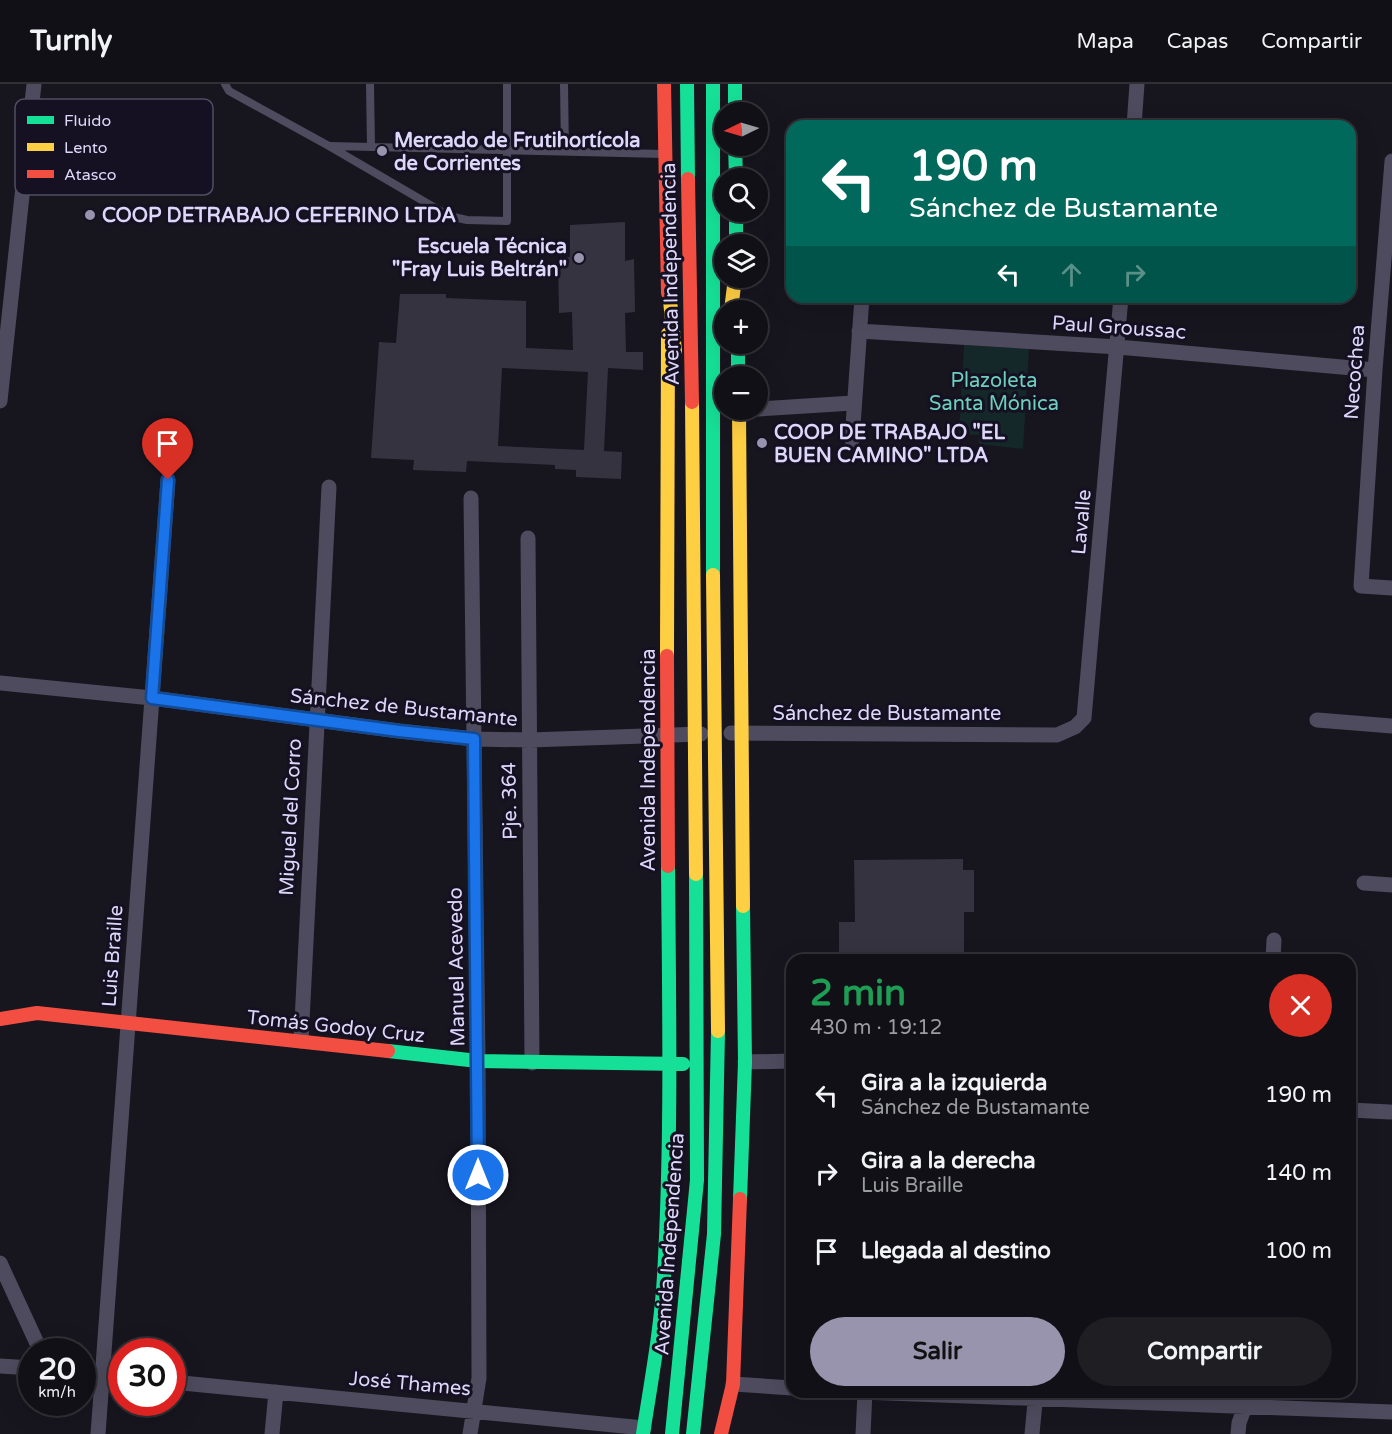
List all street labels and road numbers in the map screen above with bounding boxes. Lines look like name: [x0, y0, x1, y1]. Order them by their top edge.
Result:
street label: Avenida Independencia: [657, 162, 685, 386]
street label: Paul Groussac: [1051, 311, 1187, 345]
street label: Necochea: [1340, 324, 1370, 420]
street label: Lavalle: [1067, 488, 1097, 556]
street label: Avenida Independencia: [637, 649, 661, 871]
street label: Sánchez de Bustamante: [289, 684, 519, 732]
street label: Sánchez de Bustamante: [773, 702, 1001, 726]
street label: Miguel del Corro: [275, 738, 307, 896]
street label: Pje. 364: [497, 762, 523, 840]
street label: Manuel Acevedo: [444, 887, 470, 1047]
street label: Luis Braille: [97, 904, 129, 1008]
street label: Tomás Godoy Cruz: [246, 1006, 426, 1048]
street label: Avenida Independencia: [650, 1132, 690, 1356]
street label: José Thames: [348, 1367, 472, 1401]

